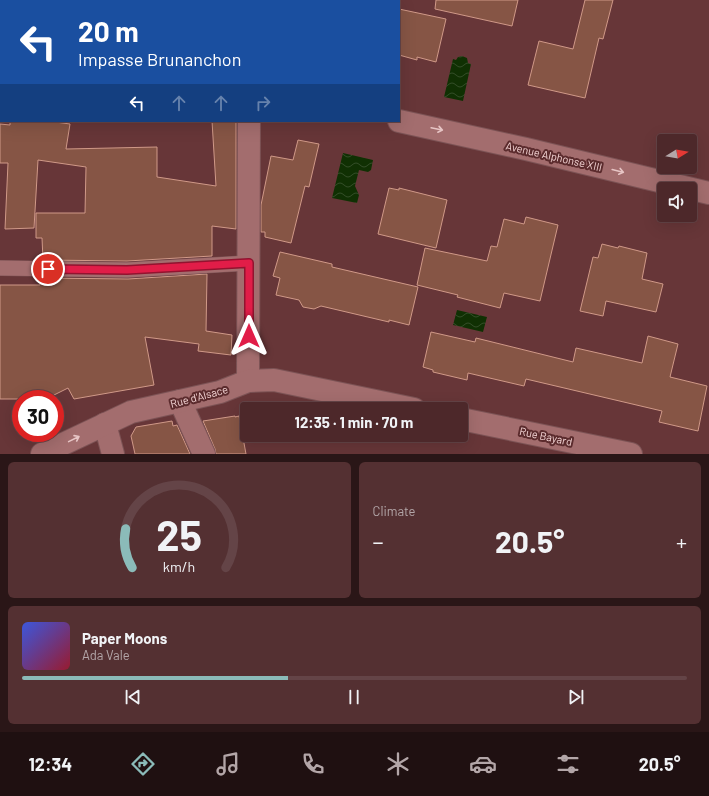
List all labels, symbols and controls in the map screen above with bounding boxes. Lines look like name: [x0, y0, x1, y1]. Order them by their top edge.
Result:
text: 20 m: [78, 14, 139, 48]
icon: left: [12, 16, 64, 68]
text: Impasse Brunanchon: [78, 48, 241, 70]
icon: left: [126, 92, 148, 114]
icon: ahead: [168, 92, 190, 114]
icon: ahead: [210, 92, 232, 114]
icon: right: [252, 92, 274, 114]
one-way arrow: [430, 126, 443, 134]
north arrow: [657, 134, 697, 174]
map controls: [657, 134, 697, 222]
street label: Avenue Alphonse XIII: [505, 139, 603, 173]
one-way arrow: [612, 168, 625, 175]
button: sound: [657, 182, 697, 222]
pin: [31, 252, 65, 286]
icon: arrive: [37, 258, 59, 280]
position arrow: [228, 315, 270, 357]
street label: Rue d'Alsace: [169, 382, 229, 410]
speed limit sign: 30: [12, 390, 64, 442]
text: 12:35 · 1 min · 70 m: [295, 413, 413, 431]
street label: Rue Bayard: [518, 424, 574, 448]
one-way arrow: [67, 435, 79, 442]
text: Climate: [373, 503, 416, 519]
text: 25: [156, 509, 202, 559]
text: 20.5°: [495, 523, 564, 559]
text: −: [373, 528, 384, 554]
text: +: [676, 528, 687, 554]
text: km/h: [163, 558, 195, 575]
text: Paper Moons: [82, 629, 167, 647]
text: Ada Vale: [82, 647, 130, 663]
icon: previous: [122, 686, 144, 708]
icon: pause: [343, 686, 365, 708]
icon: next: [565, 686, 587, 708]
icon: directions: [129, 750, 157, 778]
icon: music: [214, 750, 242, 778]
icon: phone: [299, 750, 327, 778]
icon: climate: [384, 750, 412, 778]
icon: car: [469, 750, 497, 778]
icon: filters: [554, 750, 582, 778]
text: 12:34: [28, 753, 72, 775]
text: 20.5°: [639, 753, 680, 775]

